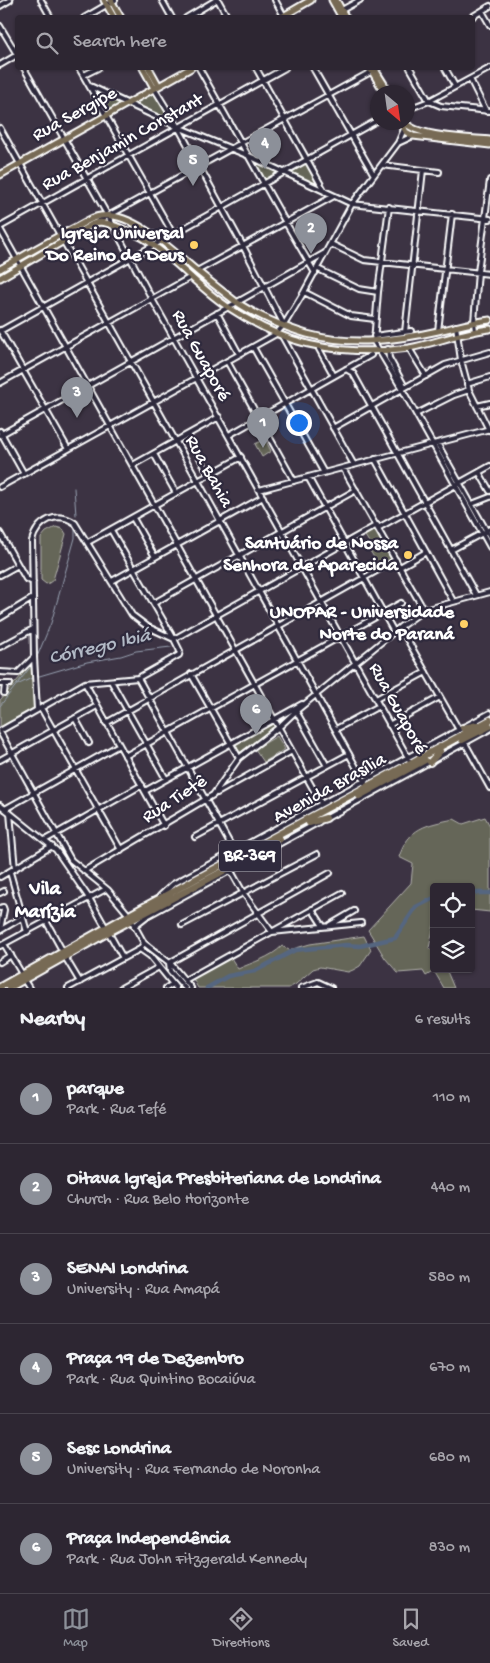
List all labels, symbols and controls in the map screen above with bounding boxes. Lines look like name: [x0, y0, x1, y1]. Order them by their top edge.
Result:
search box: [15, 15, 475, 70]
icon: search: [33, 29, 61, 57]
text: Search here: [73, 31, 167, 54]
street label: Rua Sergipe: [29, 82, 122, 148]
north arrow: [370, 85, 415, 130]
street label: Rua Benjamin Constant: [38, 88, 210, 197]
pin: 4: [249, 128, 281, 169]
pin: 5: [177, 145, 209, 186]
pin: 2: [295, 213, 327, 254]
place label: Igreja Universal Do Reino de Deus: [44, 223, 185, 268]
marker: Igreja Universal Do Reino de Deus: [188, 239, 200, 251]
street label: Rua Guaporé: [165, 306, 235, 406]
pin: 3: [61, 377, 93, 418]
pin: 1: [247, 407, 279, 448]
your location: [286, 410, 312, 436]
street label: Rua Bahia: [179, 432, 238, 513]
place label: Santuário de Nossa Senhora de Aparecida: [223, 533, 399, 578]
marker: Santuário de Nossa Senhora de Aparecida: [402, 549, 414, 561]
place label: UNOPAR - Universidade Norte do Paraná: [270, 602, 455, 647]
marker: UNOPAR - Universidade Norte do Paraná: [458, 618, 470, 630]
water label: Córrego Ibiá: [47, 625, 155, 671]
street label: Rua Guaporé: [362, 659, 432, 759]
pin: 6: [240, 694, 272, 735]
street label: Avenida Brasília: [269, 748, 392, 830]
street label: Rua Tietê: [138, 770, 212, 829]
road number: BR-369: [219, 840, 281, 871]
district label: Vila Marízia: [15, 879, 76, 925]
map controls: [430, 883, 475, 973]
button: locate: [430, 883, 475, 928]
button: layers: [430, 928, 475, 973]
text: Nearby: [20, 1008, 85, 1033]
text: 6 results: [415, 1011, 470, 1030]
text: parque: [67, 1078, 124, 1101]
text: 1: [33, 1089, 39, 1108]
text: 110 m: [433, 1089, 470, 1108]
text: Park · Rua Tefé: [67, 1101, 166, 1120]
text: Oitava Igreja Presbiteriana de Londrina: [67, 1168, 381, 1191]
text: 2: [32, 1179, 40, 1198]
text: 440 m: [431, 1179, 470, 1198]
text: Church · Rua Belo Horizonte: [67, 1191, 249, 1210]
text: SENAI Londrina: [67, 1258, 188, 1281]
text: 3: [32, 1269, 40, 1288]
text: 580 m: [429, 1269, 470, 1288]
text: University · Rua Amapá: [67, 1281, 220, 1300]
text: Praça 19 de Dezembro: [67, 1348, 244, 1371]
text: 4: [32, 1359, 40, 1378]
text: 670 m: [429, 1359, 470, 1378]
text: Park · Rua Quintino Bocaiúva: [67, 1371, 255, 1390]
text: Sesc Londrina: [67, 1438, 171, 1461]
text: 5: [32, 1449, 40, 1468]
text: 680 m: [429, 1449, 470, 1468]
text: University · Rua Fernando de Noronha: [67, 1461, 320, 1480]
text: Praça Independência: [67, 1528, 230, 1551]
text: 6: [32, 1539, 40, 1558]
text: 830 m: [429, 1539, 470, 1558]
text: Park · Rua John Fitzgerald Kennedy: [67, 1551, 307, 1570]
tab: Map: [62, 1605, 90, 1652]
tab: Directions: [213, 1605, 270, 1652]
tab: Saved: [393, 1605, 428, 1652]

